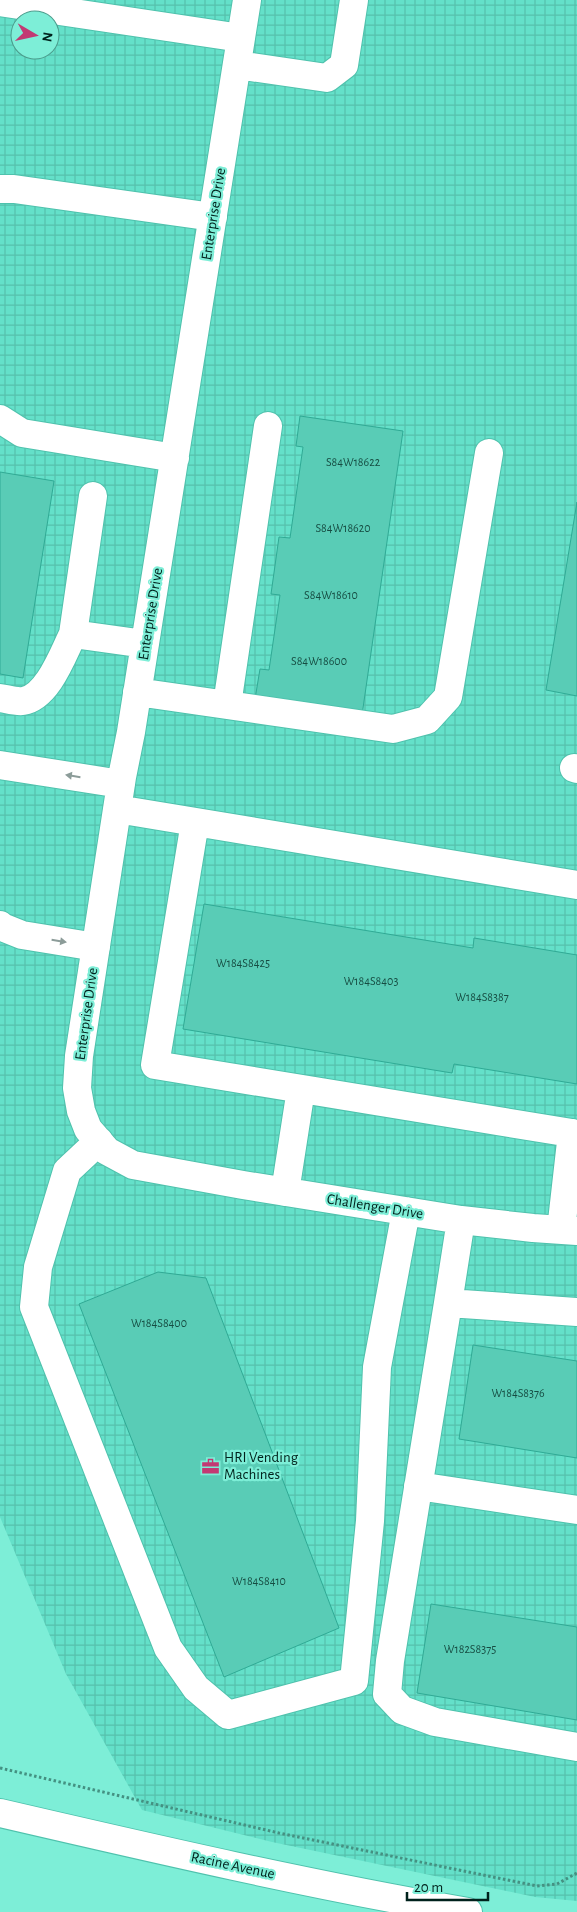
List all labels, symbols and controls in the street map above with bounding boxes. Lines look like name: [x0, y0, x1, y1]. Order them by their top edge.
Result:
north arrow: [10, 10, 60, 60]
text: N: [39, 31, 55, 43]
street label: Enterprise Drive: [199, 167, 228, 261]
house number: S84W18622: [326, 456, 381, 468]
house number: S84W18620: [315, 522, 371, 534]
street label: Enterprise Drive: [136, 567, 165, 661]
house number: S84W18610: [304, 589, 358, 601]
house number: S84W18600: [291, 655, 347, 667]
one-way arrow: [65, 772, 81, 780]
one-way arrow: [51, 938, 67, 946]
house number: W184S8425: [216, 957, 270, 969]
street label: Enterprise Drive: [73, 967, 100, 1061]
house number: W184S8403: [344, 975, 398, 987]
house number: W184S8387: [455, 991, 509, 1003]
street label: Challenger Drive: [326, 1191, 424, 1222]
house number: W184S8400: [131, 1317, 187, 1329]
house number: W184S8376: [491, 1387, 545, 1399]
place label: HRI Vending Machines: [224, 1450, 299, 1482]
office icon: HRI Vending Machines: [200, 1456, 220, 1476]
house number: W184S8410: [232, 1575, 286, 1587]
house number: W182S8375: [444, 1643, 496, 1655]
street label: Racine Avenue: [190, 1849, 276, 1882]
scale bar: [407, 1870, 488, 1902]
text: 20 m: [414, 1880, 443, 1895]

